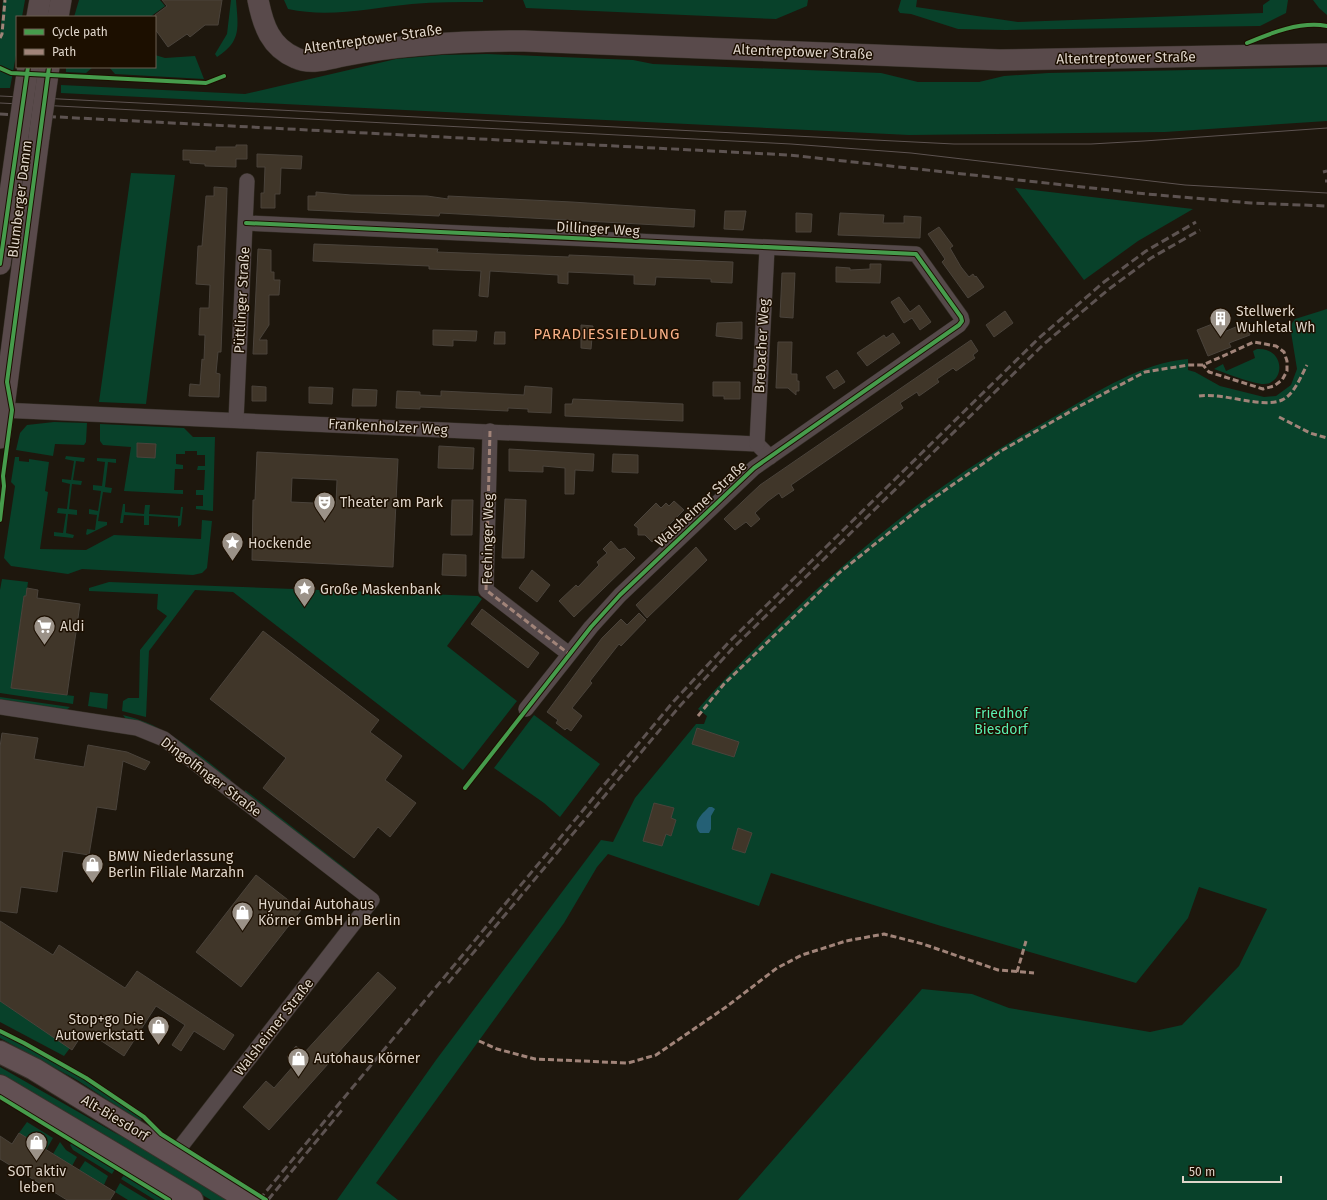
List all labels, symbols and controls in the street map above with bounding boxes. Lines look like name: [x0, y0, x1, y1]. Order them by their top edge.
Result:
legend: [16, 16, 156, 68]
street label: Altentreptower Straße: [303, 21, 443, 57]
text: Cycle path: [52, 25, 108, 39]
street label: Altentreptower Straße: [733, 41, 873, 63]
text: Path: [52, 45, 76, 59]
street label: Altentreptower Straße: [1056, 48, 1196, 68]
street label: Blumberger Damm: [4, 139, 36, 259]
street label: Dillinger Weg: [556, 218, 641, 240]
street label: Püttlinger Straße: [231, 246, 253, 354]
street label: Brebacher Weg: [751, 297, 773, 394]
place label: Stellwerk Wuhletal Wh: [1236, 303, 1315, 336]
building icon: Stellwerk Wuhletal Wh: [1207, 306, 1233, 339]
district label: PARADIESSIEDLUNG: [533, 325, 681, 343]
street label: Frankenholzer Weg: [328, 415, 449, 439]
street label: Walsheimer Straße: [652, 457, 750, 551]
theatre icon: Theater am Park: [311, 489, 337, 522]
street label: Fechinger Weg: [479, 493, 497, 585]
place label: Theater am Park: [340, 494, 444, 511]
place icon: Hockende: [219, 530, 245, 563]
place label: Hockende: [248, 535, 311, 552]
place icon: Große Maskenbank: [292, 576, 318, 609]
place label: Große Maskenbank: [320, 581, 441, 598]
supermarket icon: Aldi: [32, 613, 58, 646]
place label: Aldi: [60, 618, 84, 635]
park label: Friedhof Biesdorf: [974, 705, 1029, 738]
street label: Dingolfinger Straße: [157, 734, 265, 820]
place label: BMW Niederlassung Berlin Filiale Marzahn: [108, 848, 244, 881]
shop icon: BMW Niederlassung Berlin Filiale Marzahn: [80, 851, 106, 884]
place label: Hyundai Autohaus Körner GmbH in Berlin: [258, 896, 401, 929]
shop icon: Hyundai Autohaus Körner GmbH in Berlin: [229, 899, 255, 932]
street label: Walsheimer Straße: [231, 975, 317, 1079]
place label: Stop+go Die Autowerkstatt: [55, 1011, 145, 1044]
shop icon: Stop+go Die Autowerkstatt: [146, 1014, 172, 1047]
shop icon: Autohaus Körner: [285, 1045, 311, 1078]
place label: Autohaus Körner: [314, 1050, 421, 1067]
street label: Alt-Biesdorf: [78, 1091, 153, 1145]
shop icon: SOT aktiv leben: [24, 1130, 50, 1163]
scale bar: [1183, 1158, 1281, 1184]
place label: SOT aktiv leben: [8, 1163, 66, 1196]
text: 50 m: [1189, 1165, 1215, 1179]

